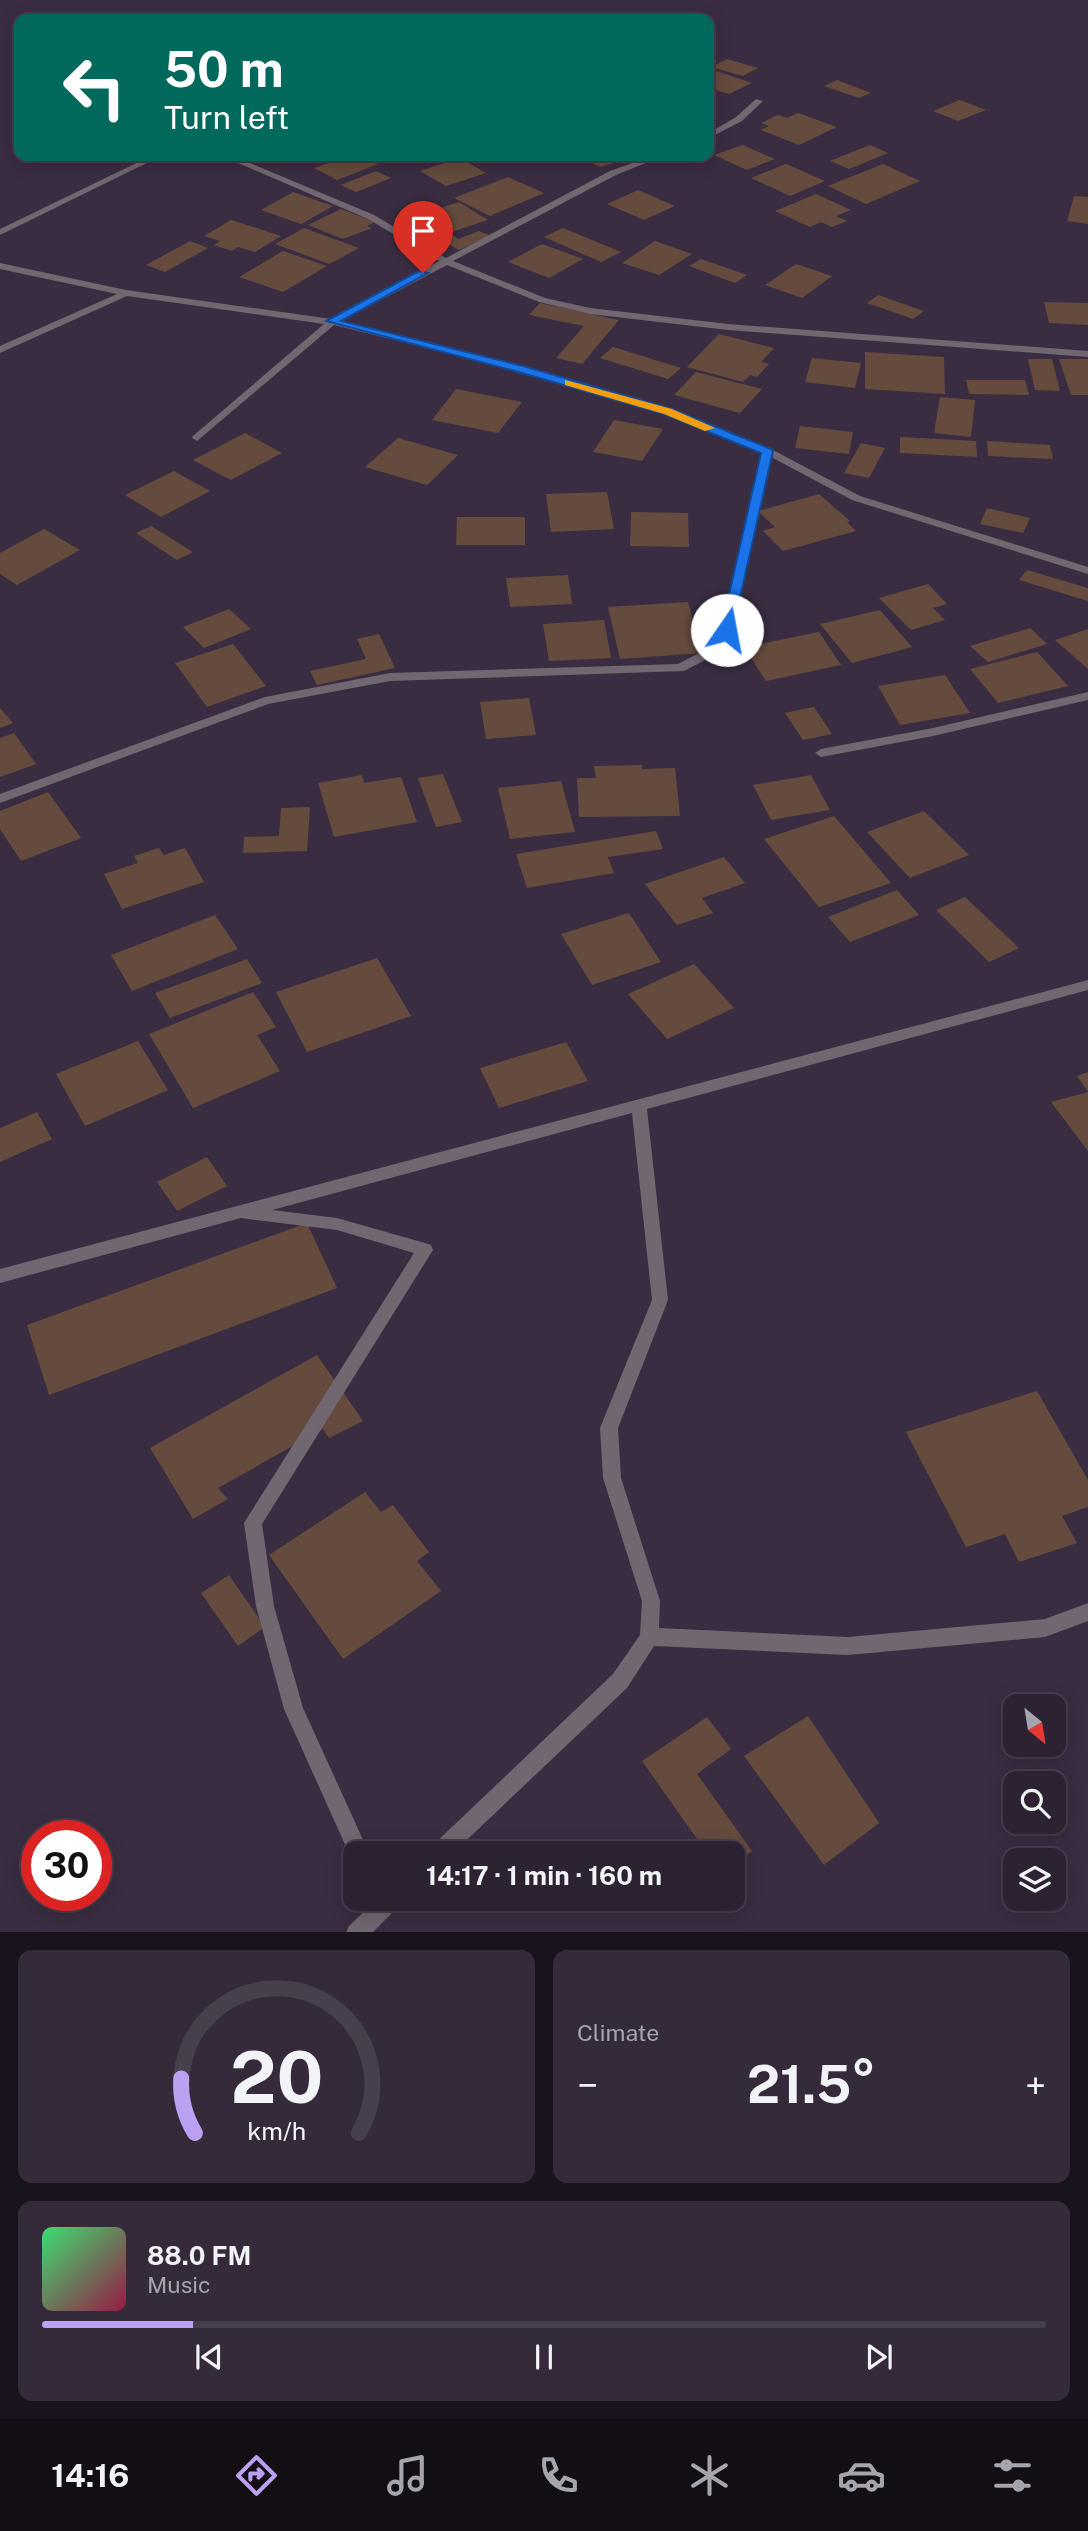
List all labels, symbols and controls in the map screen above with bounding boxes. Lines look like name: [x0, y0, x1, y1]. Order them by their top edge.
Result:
text: 50 m: [164, 40, 284, 98]
icon: left: [49, 42, 140, 133]
text: Turn left: [164, 99, 289, 136]
pin: [393, 201, 453, 273]
icon: arrive: [404, 212, 442, 250]
position arrow: [690, 593, 764, 667]
north arrow: [1003, 1694, 1066, 1757]
map controls: [1003, 1694, 1066, 1911]
button: search: [1003, 1771, 1066, 1834]
speed limit sign: 30: [21, 1820, 112, 1911]
button: layers: [1003, 1848, 1066, 1911]
text: 14:17 · 1 min · 160 m: [426, 1860, 662, 1891]
text: Climate: [577, 2019, 659, 2046]
text: 20: [230, 2034, 323, 2119]
text: 21.5°: [747, 2054, 876, 2115]
text: −: [577, 2063, 598, 2108]
text: +: [1025, 2063, 1046, 2108]
text: km/h: [247, 2115, 306, 2145]
text: 88.0 FM: [147, 2240, 251, 2271]
text: Music: [147, 2271, 211, 2298]
icon: previous: [190, 2338, 228, 2376]
icon: pause: [525, 2338, 563, 2376]
icon: next: [860, 2338, 898, 2376]
icon: directions: [232, 2451, 281, 2500]
icon: music: [383, 2451, 432, 2500]
icon: phone: [534, 2451, 583, 2500]
icon: climate: [685, 2451, 734, 2500]
icon: car: [837, 2451, 886, 2500]
icon: filters: [988, 2451, 1037, 2500]
text: 14:16: [51, 2457, 129, 2494]

